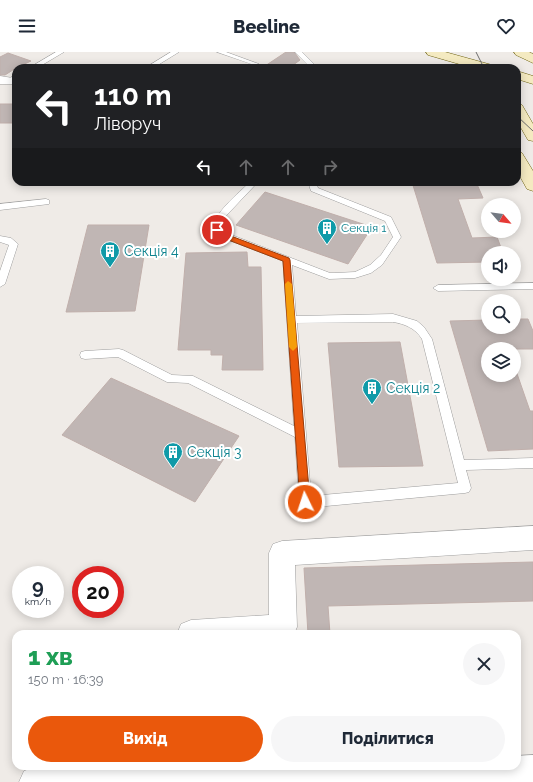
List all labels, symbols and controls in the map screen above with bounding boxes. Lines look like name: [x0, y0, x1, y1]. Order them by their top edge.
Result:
icon: menu: [16, 15, 38, 37]
icon: heart: [495, 15, 517, 37]
text: Beeline: [233, 16, 300, 37]
text: 110 m: [94, 79, 172, 112]
icon: left: [28, 80, 80, 132]
text: Ліворуч: [94, 113, 161, 134]
icon: left: [193, 156, 215, 178]
icon: ahead: [235, 156, 257, 178]
icon: ahead: [277, 156, 299, 178]
icon: right: [319, 156, 341, 178]
north arrow: [481, 198, 521, 238]
map controls: [481, 198, 521, 382]
pin: [200, 213, 234, 247]
building icon: Секція 1: [316, 217, 338, 245]
icon: arrive: [206, 219, 228, 241]
place label: Секція 1: [341, 221, 387, 235]
building icon: Секція 4: [99, 240, 121, 268]
place label: Секція 4: [124, 243, 179, 259]
button: sound: [481, 246, 521, 286]
button: search: [481, 294, 521, 334]
button: layers: [481, 342, 521, 382]
building icon: Секція 2: [361, 377, 383, 405]
place label: Секція 2: [386, 380, 440, 396]
building icon: Секція 3: [162, 441, 184, 469]
place label: Секція 3: [187, 444, 242, 460]
position arrow: [284, 481, 326, 523]
speed limit sign: 20: [72, 566, 124, 618]
text: 9: [32, 575, 44, 599]
text: km/h: [25, 596, 51, 607]
text: 1 хв: [28, 642, 73, 671]
button: close: [463, 643, 505, 685]
text: 150 m · 16:39: [28, 672, 103, 687]
button: Вихід: [28, 716, 263, 762]
button: Поділитися: [271, 716, 505, 762]

